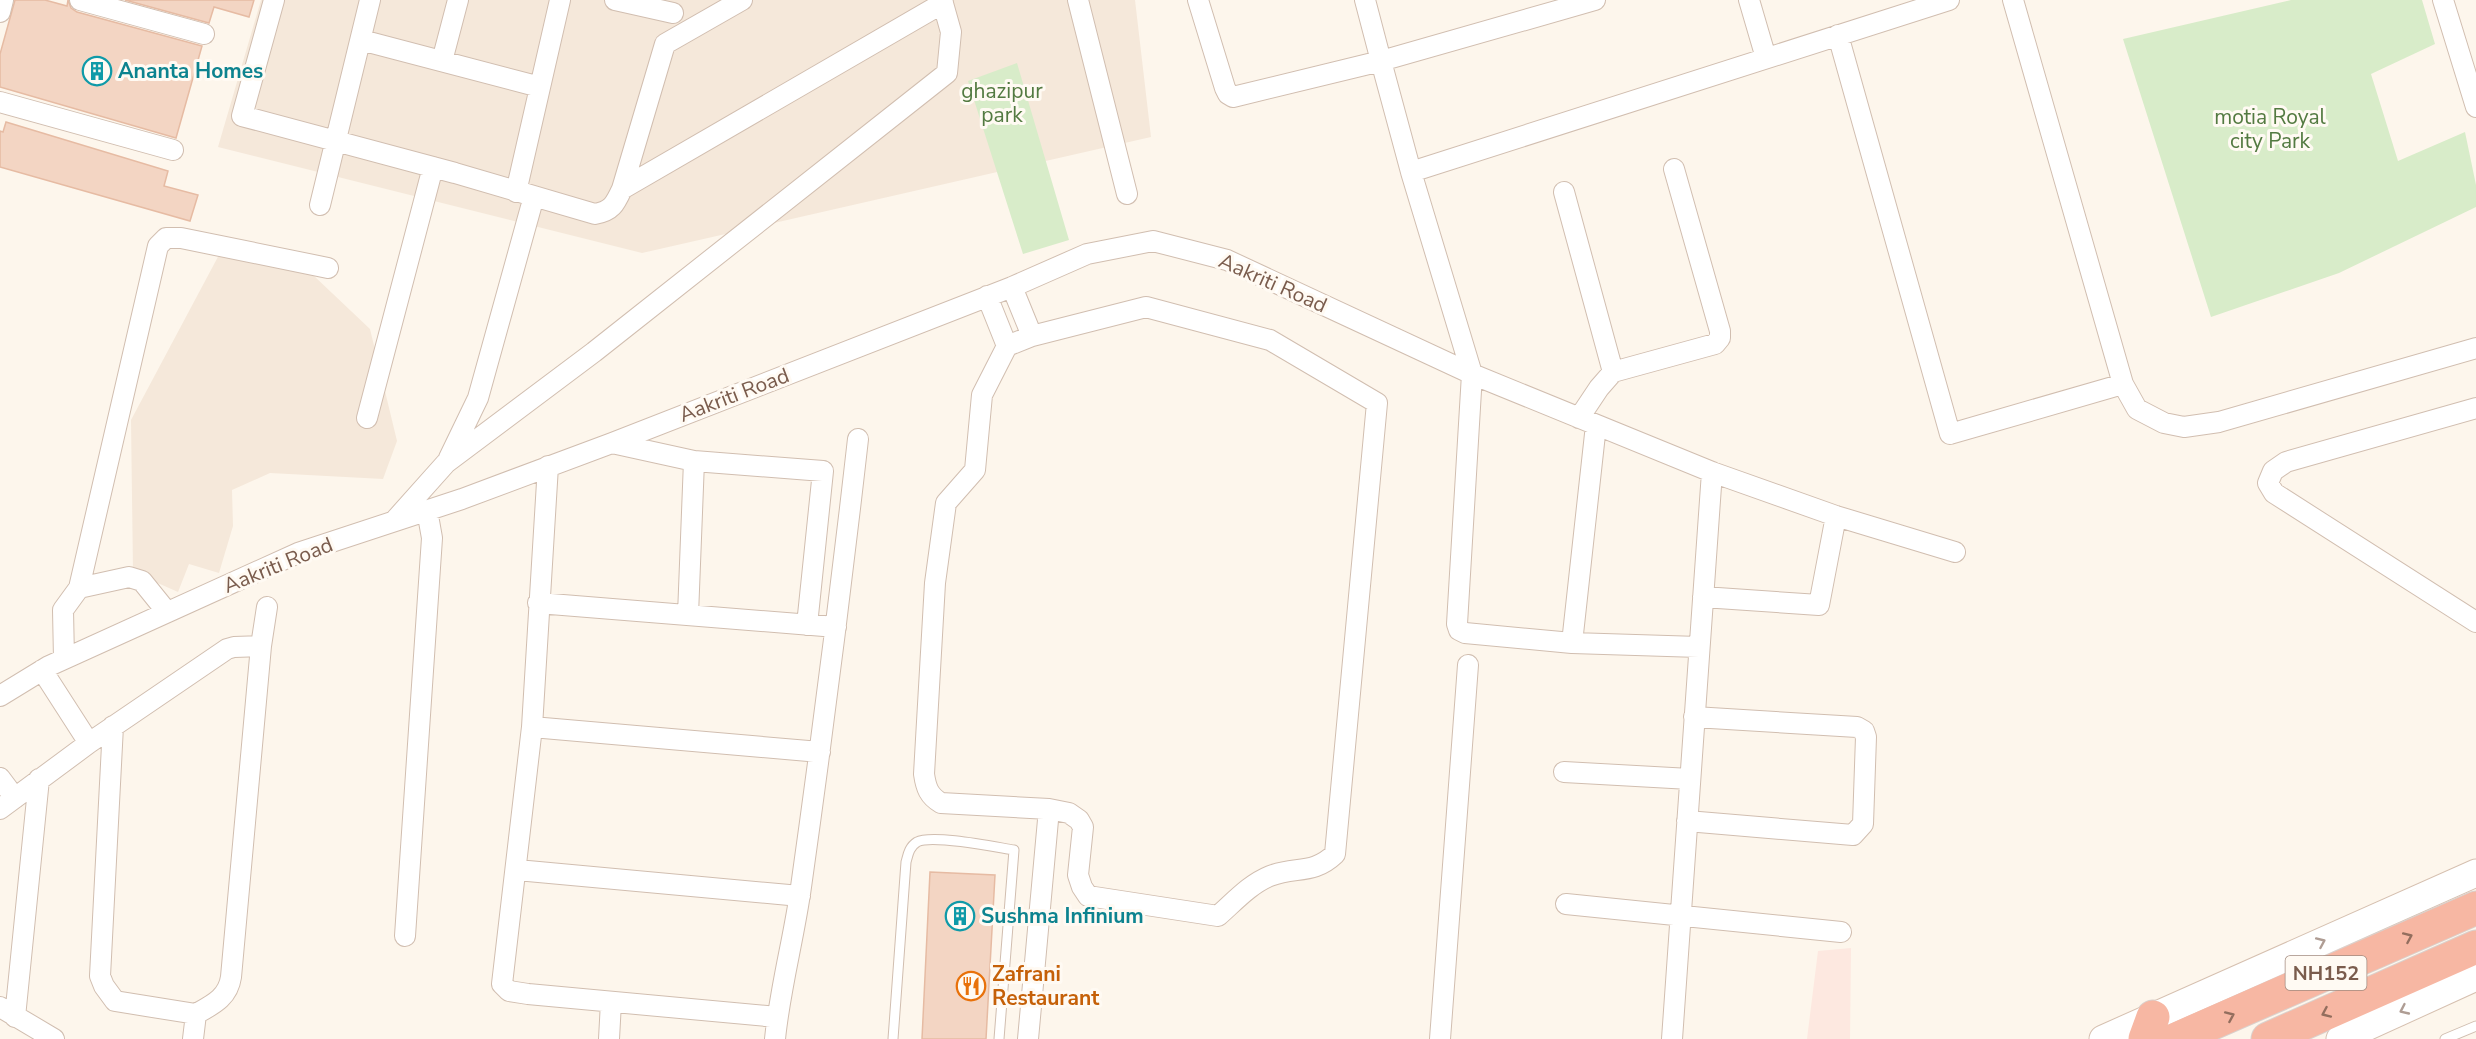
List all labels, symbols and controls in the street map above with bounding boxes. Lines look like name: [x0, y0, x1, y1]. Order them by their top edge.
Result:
building icon: Ananta Homes: [81, 55, 113, 87]
place label: Ananta Homes: [118, 57, 263, 85]
park label: ghazipur park: [961, 77, 1043, 129]
park label: motia Royal city Park: [2214, 103, 2327, 155]
street label: Aakriti Road: [1214, 247, 1332, 319]
street label: Aakriti Road: [675, 361, 793, 429]
street label: Aakriti Road: [219, 530, 337, 600]
building icon: Sushma Infinium: [944, 900, 976, 932]
place label: Sushma Infinium: [981, 902, 1144, 930]
one-way arrow: [2402, 933, 2413, 945]
one-way arrow: [2315, 938, 2326, 950]
road number: NH152: [2286, 956, 2366, 990]
place label: Zafrani Restaurant: [992, 960, 1100, 1012]
restaurant icon: Zafrani Restaurant: [955, 970, 987, 1002]
one-way arrow: [2399, 1003, 2410, 1015]
one-way arrow: [2322, 1006, 2333, 1018]
one-way arrow: [2223, 1011, 2234, 1023]

